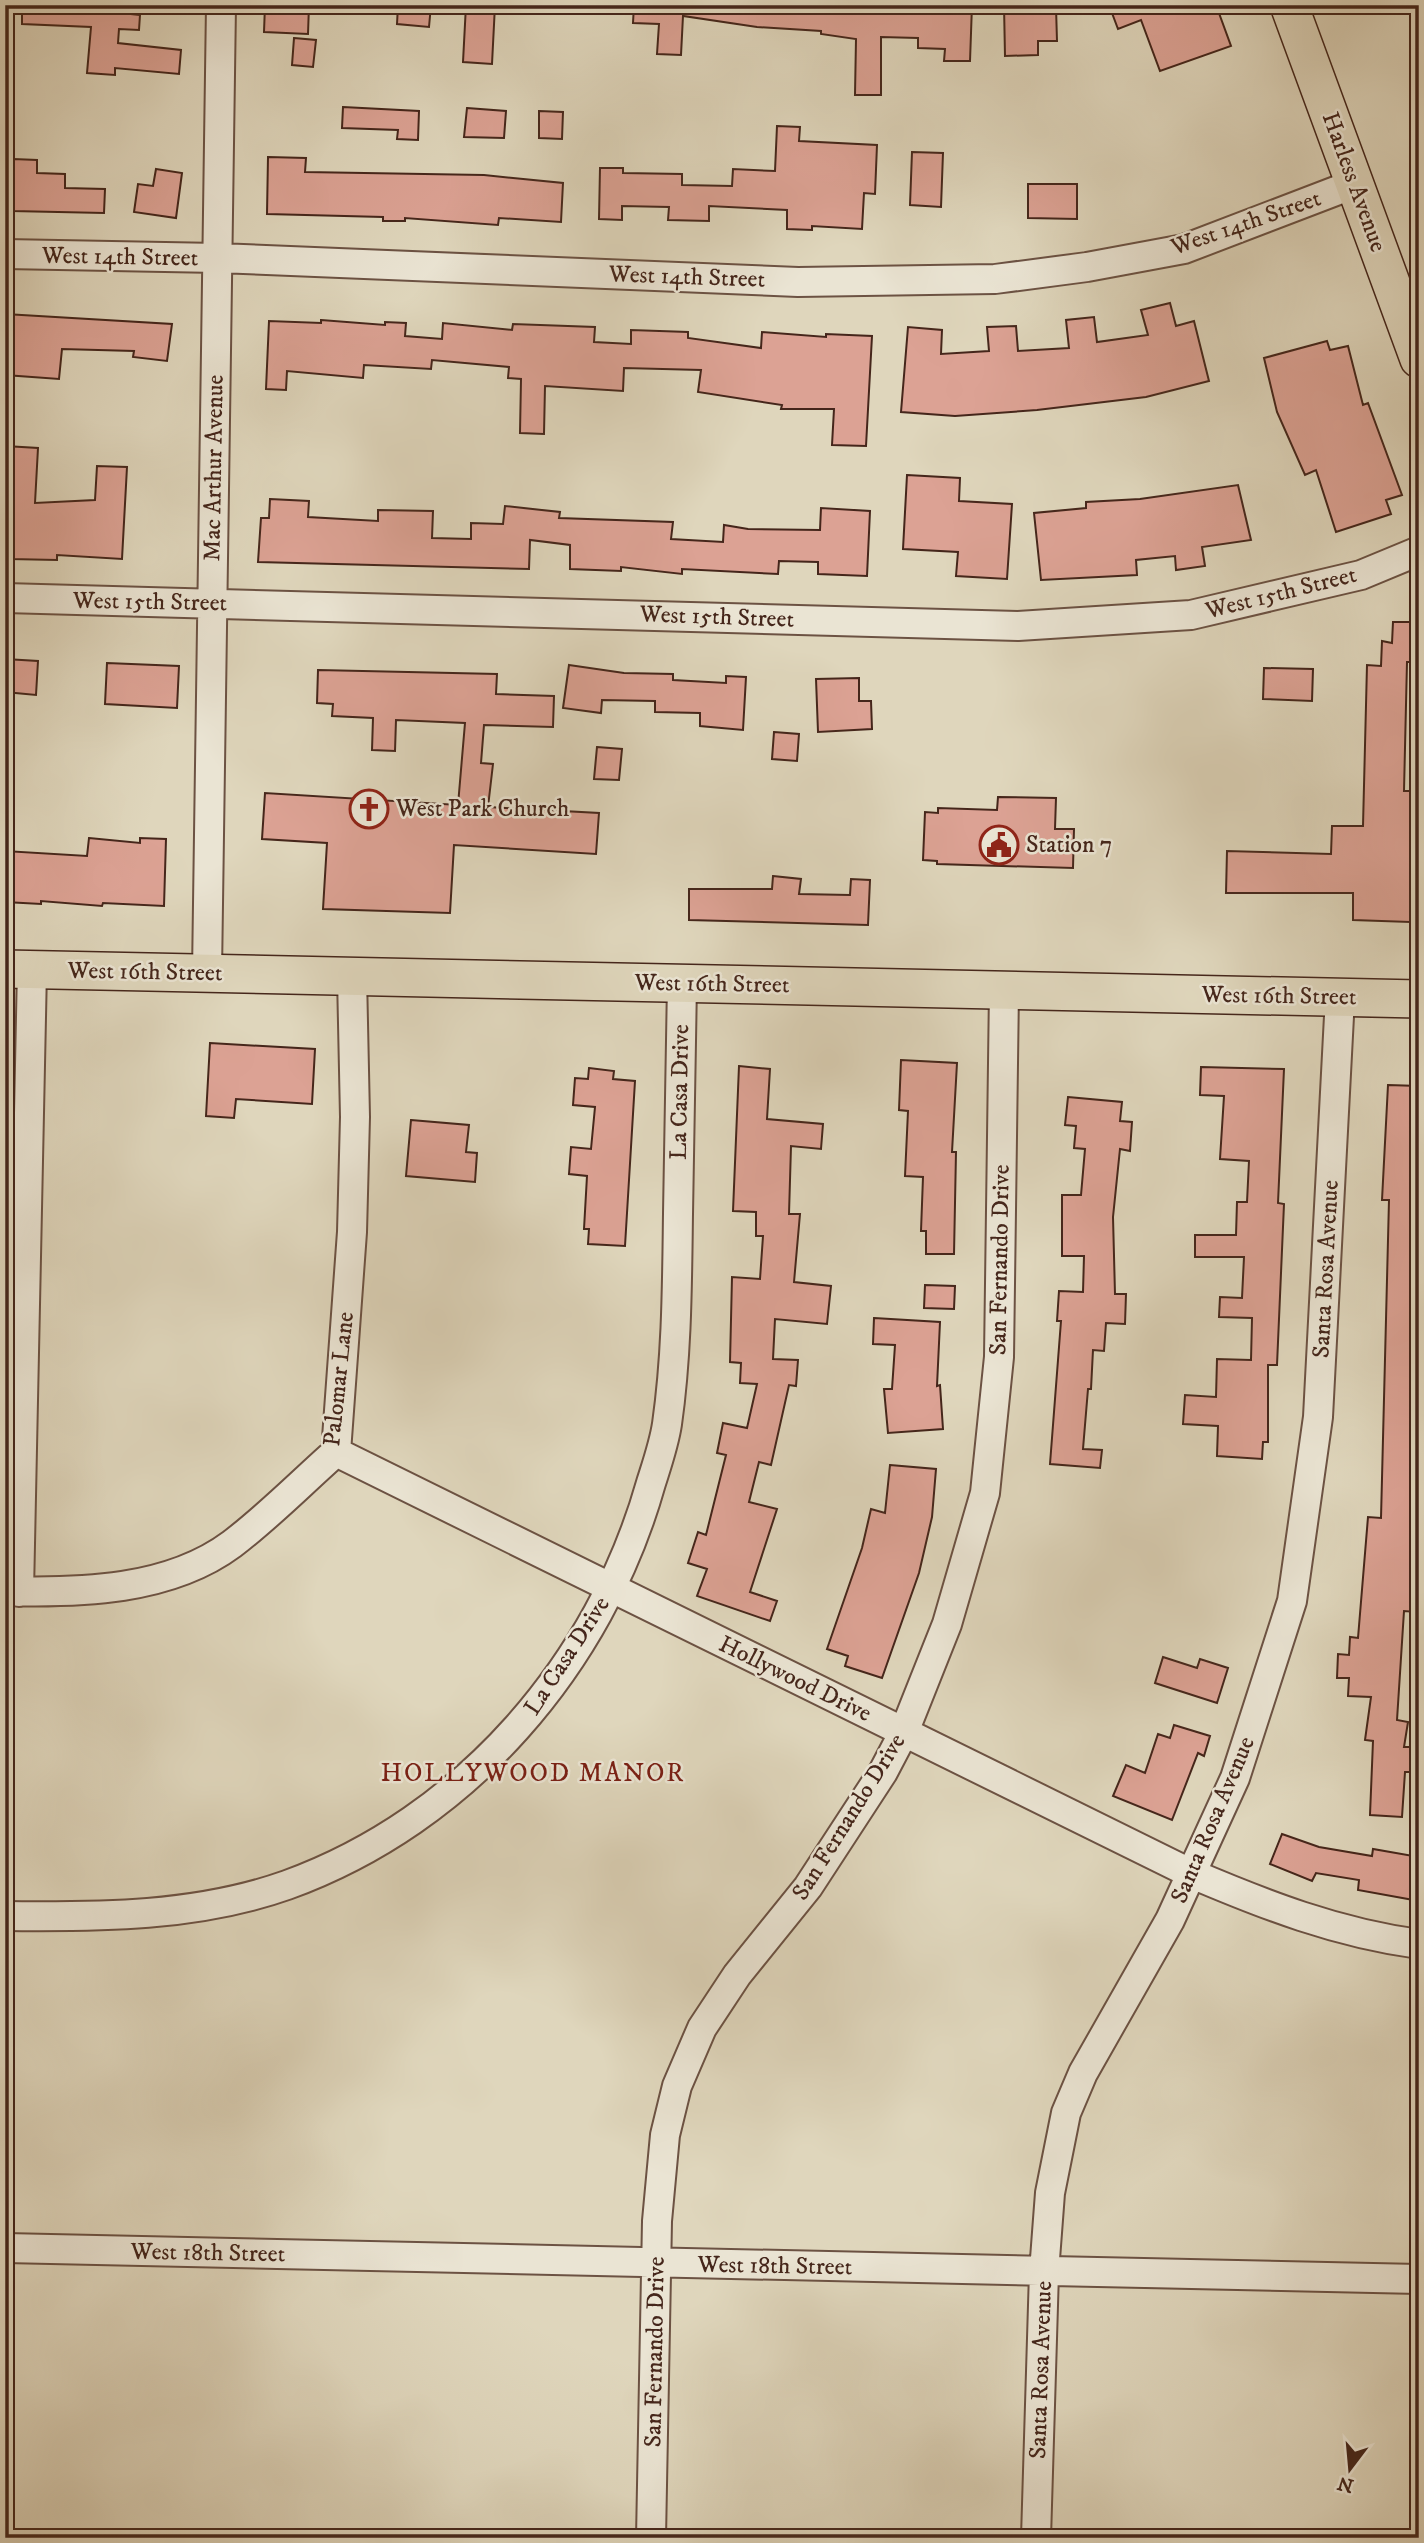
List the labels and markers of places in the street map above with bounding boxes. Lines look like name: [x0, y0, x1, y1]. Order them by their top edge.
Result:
church icon: West Park Church: [348, 788, 390, 830]
place label: West Park Church: [395, 794, 570, 824]
public building icon: Station 7: [978, 824, 1020, 866]
place label: Station 7: [1026, 830, 1112, 860]

